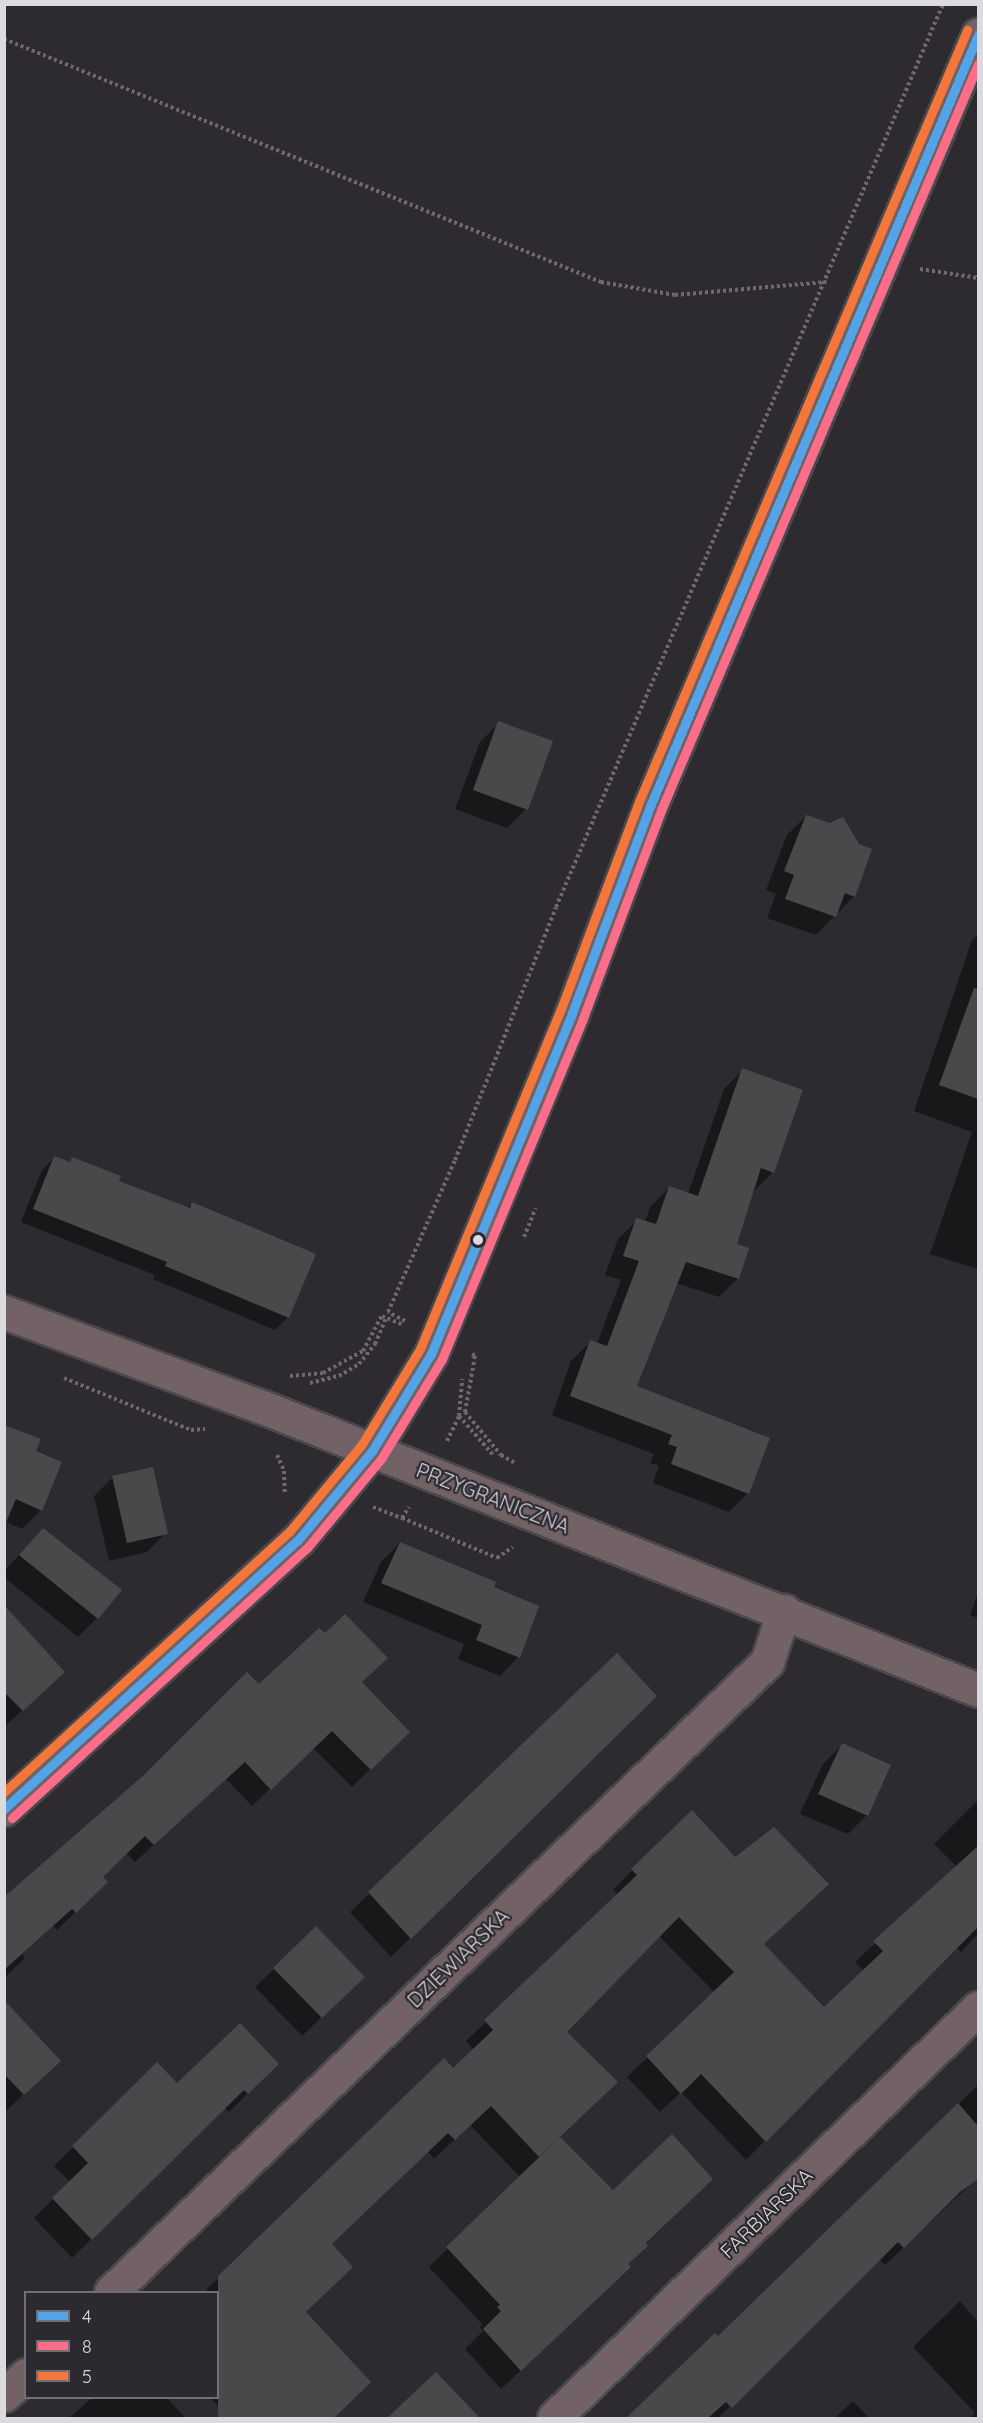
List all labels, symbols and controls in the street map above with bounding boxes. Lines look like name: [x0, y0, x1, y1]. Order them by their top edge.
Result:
unlabelled marker: [472, 1234, 484, 1246]
street label: PRZYGRANICZNA: [413, 1458, 573, 1538]
street label: DZIEWIARSKA: [402, 1904, 514, 2012]
street label: FARBIARSKA: [715, 2163, 817, 2263]
legend: [24, 2291, 219, 2399]
text: 4: [82, 2305, 92, 2328]
text: 8: [82, 2335, 92, 2358]
text: 5: [82, 2365, 92, 2388]

